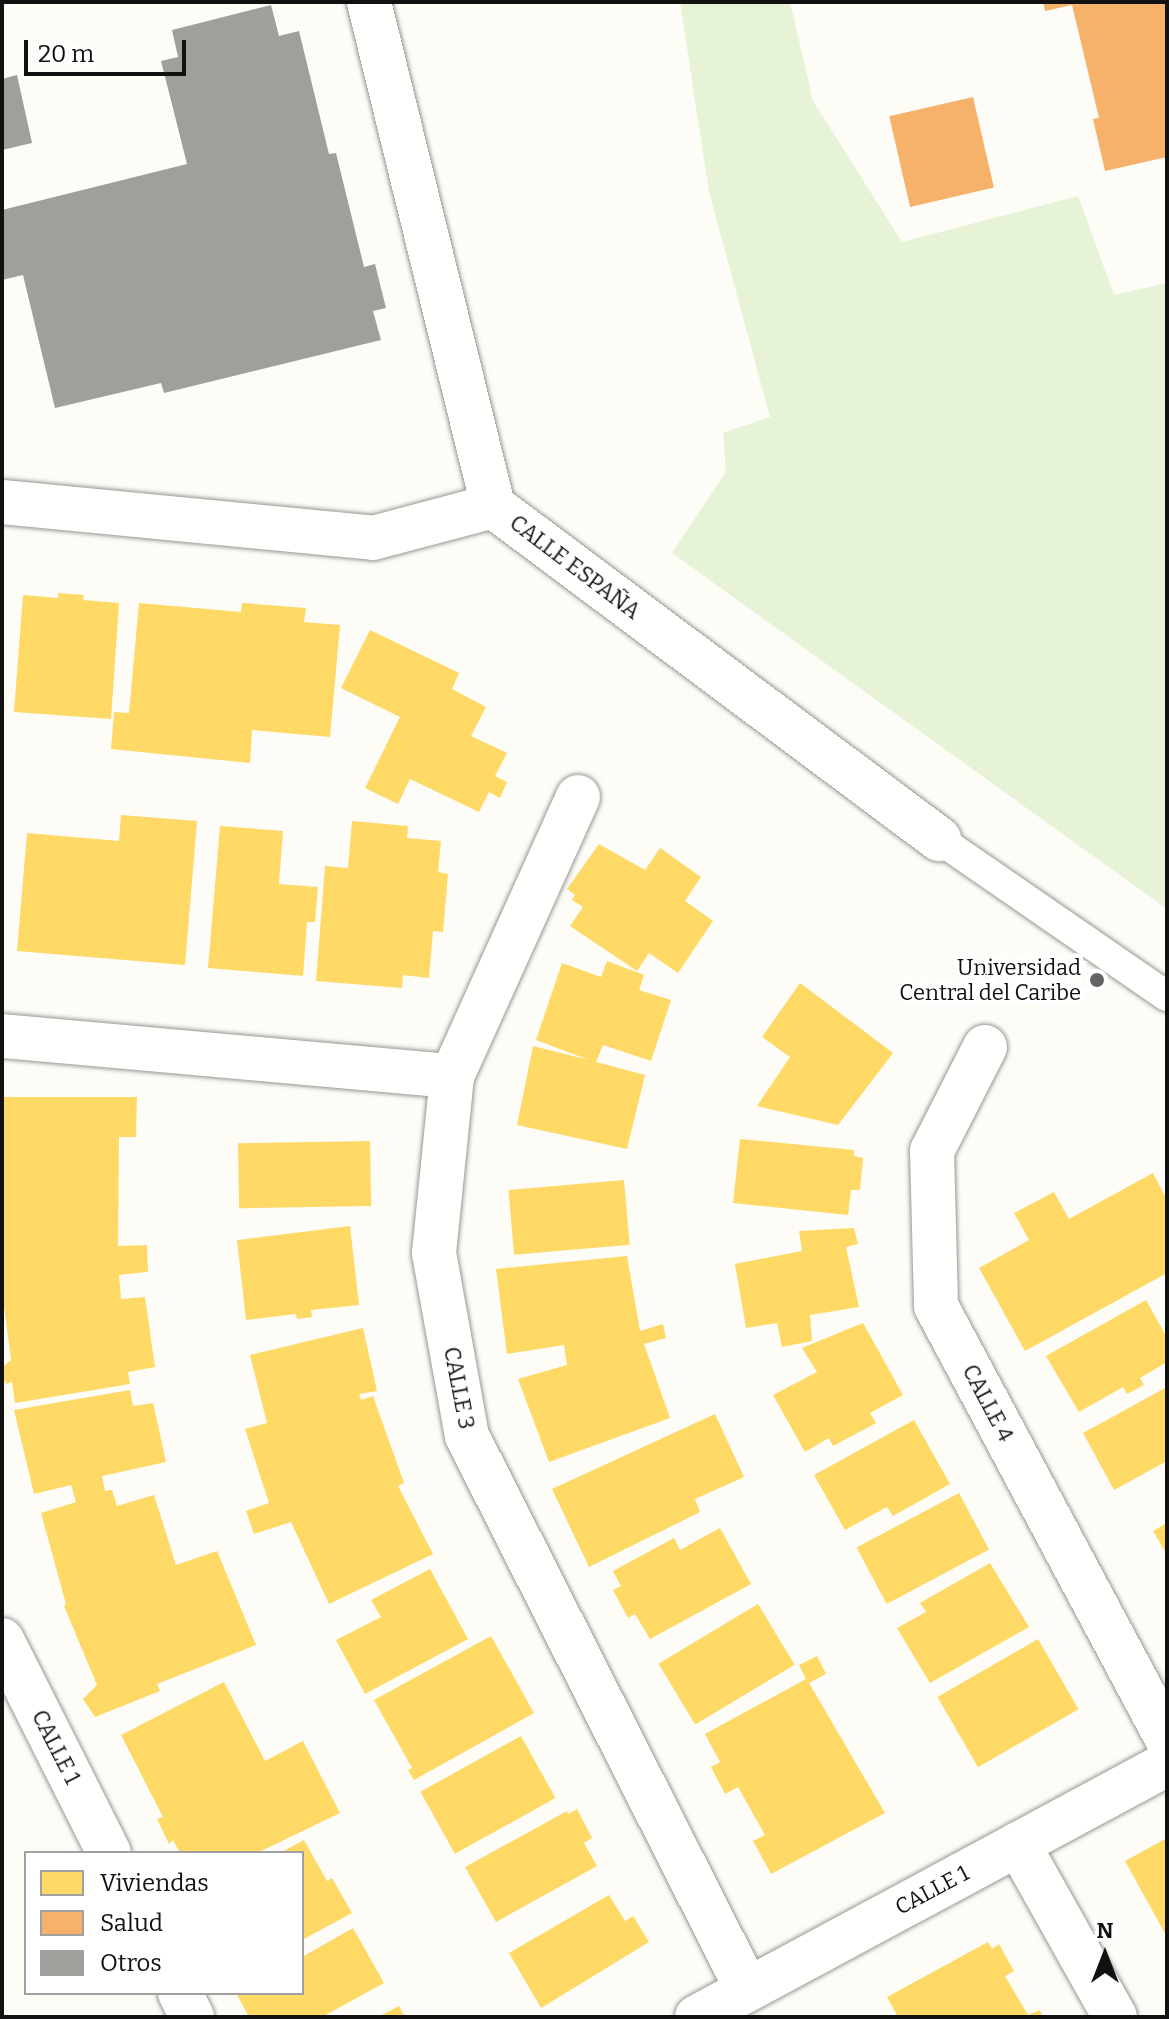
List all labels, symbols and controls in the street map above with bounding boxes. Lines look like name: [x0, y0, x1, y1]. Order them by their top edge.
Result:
scale bar: [28, 24, 190, 74]
text: 20 m: [38, 40, 94, 68]
street label: CALLE ESPAÑA: [505, 509, 645, 625]
place label: Universidad Central del Caribe: [899, 954, 1081, 1006]
marker: Universidad Central del Caribe: [1088, 971, 1106, 989]
street label: CALLE 3: [438, 1345, 480, 1431]
street label: CALLE 4: [957, 1360, 1019, 1446]
street label: CALLE 1: [26, 1706, 86, 1788]
legend: [24, 1851, 304, 1995]
street label: CALLE 1: [891, 1860, 973, 1920]
text: Viviendas: [100, 1869, 209, 1897]
text: Salud: [100, 1909, 163, 1937]
north arrow: [1065, 1915, 1145, 1995]
text: N: [1097, 1917, 1113, 1944]
text: Otros: [100, 1949, 162, 1977]

